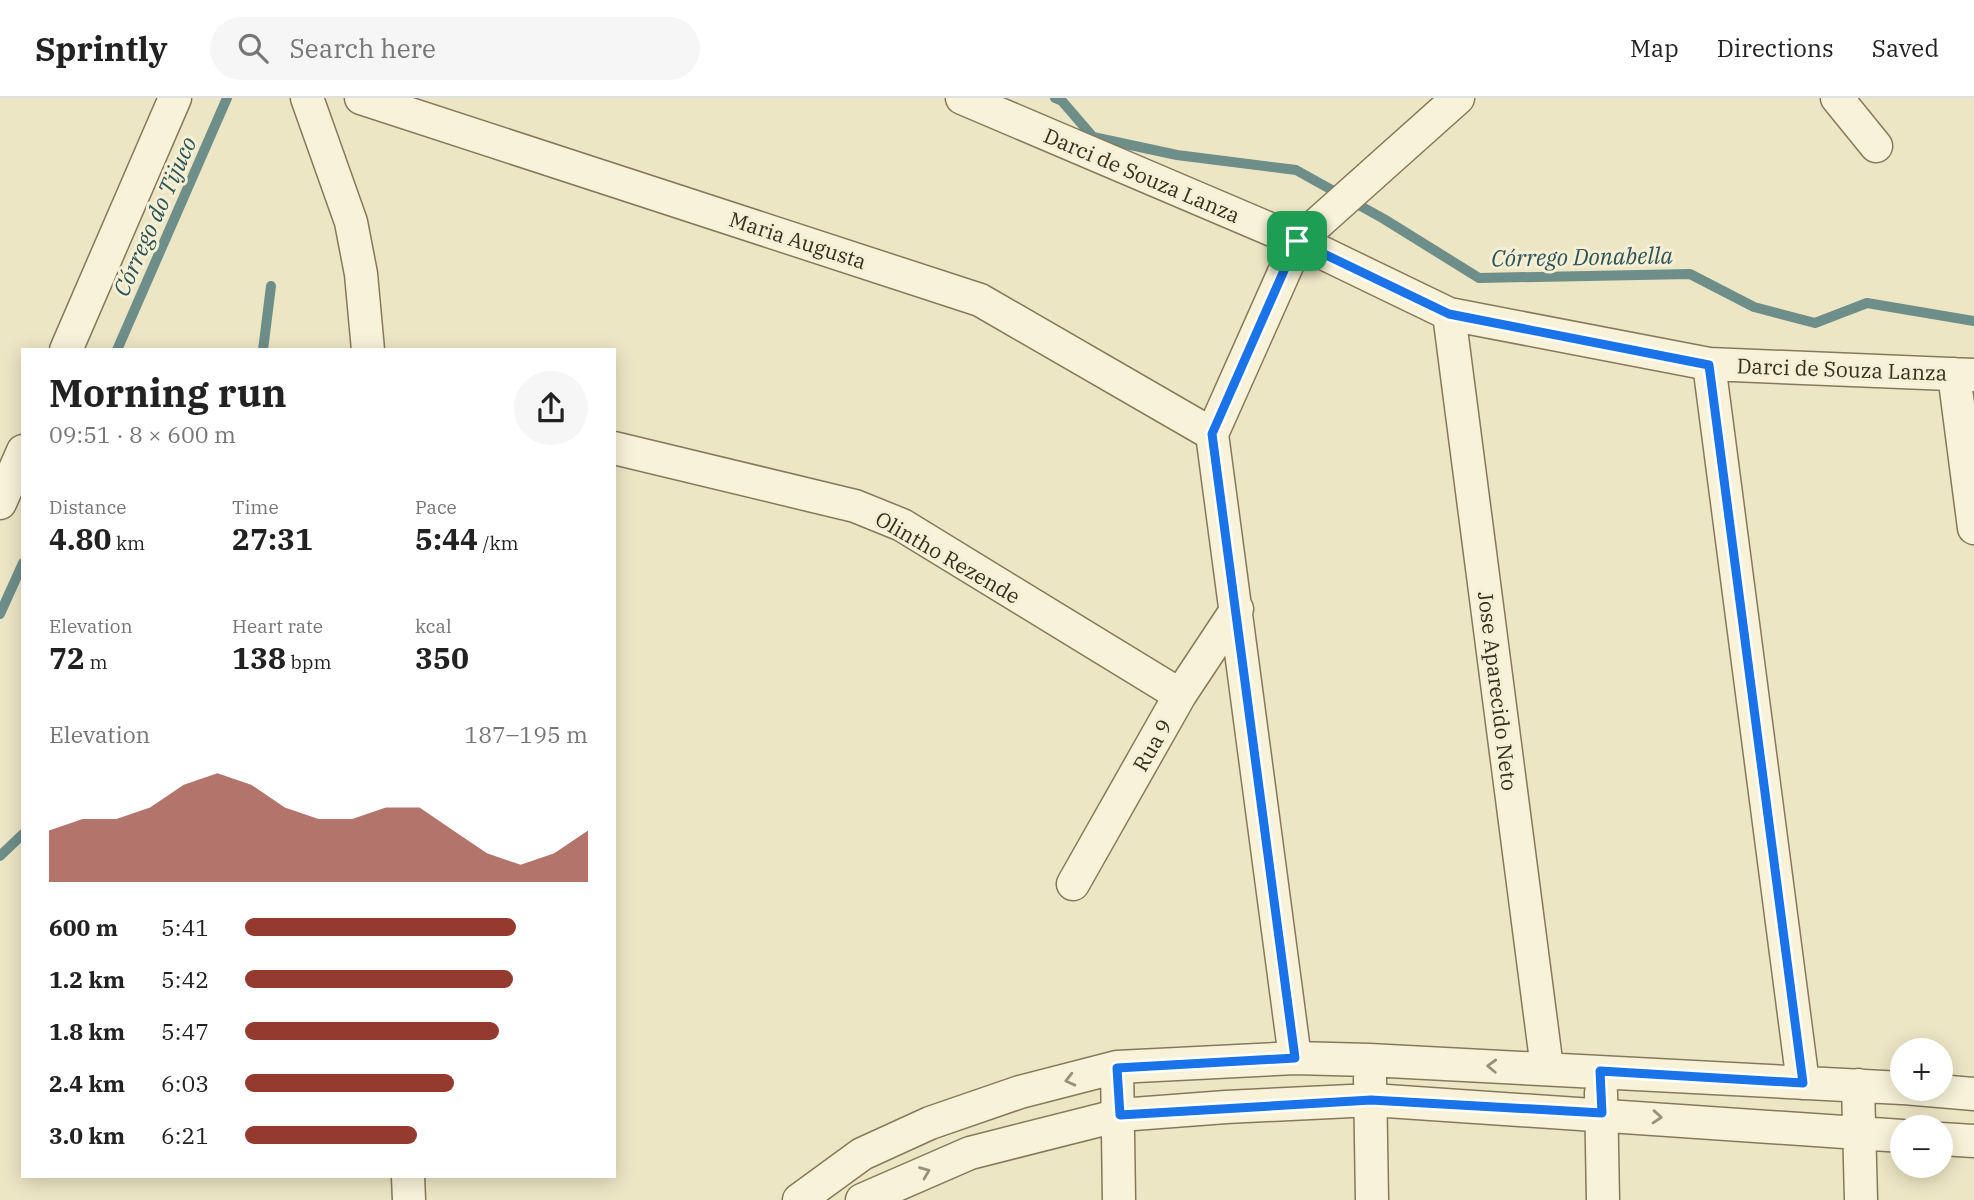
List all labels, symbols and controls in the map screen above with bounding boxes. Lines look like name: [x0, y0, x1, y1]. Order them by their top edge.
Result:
search box: [210, 17, 700, 80]
text: Sprintly: [35, 27, 168, 70]
icon: search: [234, 29, 272, 67]
text: Search here: [290, 31, 436, 65]
text: Map: [1630, 32, 1679, 64]
text: Directions: [1717, 32, 1834, 64]
text: Saved: [1872, 32, 1939, 64]
street label: Darci de Souza Lanza: [1040, 121, 1244, 229]
water label: Córrego do Tijuco: [105, 132, 203, 300]
street label: Maria Augusta: [726, 205, 870, 275]
pin: [1267, 211, 1327, 271]
icon: arrive: [1278, 222, 1316, 260]
water label: Córrego Donabella: [1491, 239, 1674, 273]
street label: Darci de Souza Lanza: [1736, 351, 1948, 387]
text: Morning run: [49, 368, 287, 417]
button: share: [514, 371, 588, 445]
text: 09:51 · 8 × 600 m: [49, 419, 236, 449]
text: Distance: [49, 495, 127, 519]
text: Time: [232, 495, 279, 519]
text: Pace: [415, 495, 457, 519]
street label: Olintho Rezende: [871, 504, 1025, 610]
text: 4.80: [49, 519, 111, 558]
text: 27:31: [232, 519, 313, 558]
text: 5:44: [415, 519, 478, 558]
text: km: [111, 531, 145, 555]
text: /km: [478, 531, 519, 555]
street label: Jose Aparecido Neto: [1472, 590, 1524, 792]
text: Elevation: [49, 614, 133, 638]
text: Heart rate: [232, 614, 323, 638]
text: kcal: [415, 614, 452, 638]
text: 72: [49, 638, 85, 677]
text: 138: [232, 638, 286, 677]
text: 350: [415, 638, 469, 677]
text: m: [85, 650, 108, 674]
text: bpm: [286, 650, 332, 674]
street label: Rua 9: [1126, 714, 1178, 776]
text: Elevation: [49, 719, 150, 749]
text: 187–195 m: [464, 719, 588, 749]
text: 600 m: [49, 912, 118, 942]
text: 5:41: [161, 912, 209, 942]
text: 1.2 km: [49, 964, 125, 994]
text: 5:42: [161, 964, 209, 994]
text: 1.8 km: [49, 1016, 125, 1046]
text: 5:47: [161, 1016, 209, 1046]
map controls: [1890, 1038, 1953, 1178]
button: +: [1890, 1038, 1953, 1101]
one-way arrow: [1486, 1059, 1497, 1074]
text: 2.4 km: [49, 1068, 125, 1098]
text: 6:03: [161, 1068, 209, 1098]
one-way arrow: [1064, 1071, 1076, 1086]
one-way arrow: [1652, 1109, 1663, 1124]
button: −: [1890, 1115, 1953, 1178]
text: 3.0 km: [49, 1120, 125, 1150]
text: 6:21: [161, 1120, 209, 1150]
one-way arrow: [918, 1167, 930, 1181]

